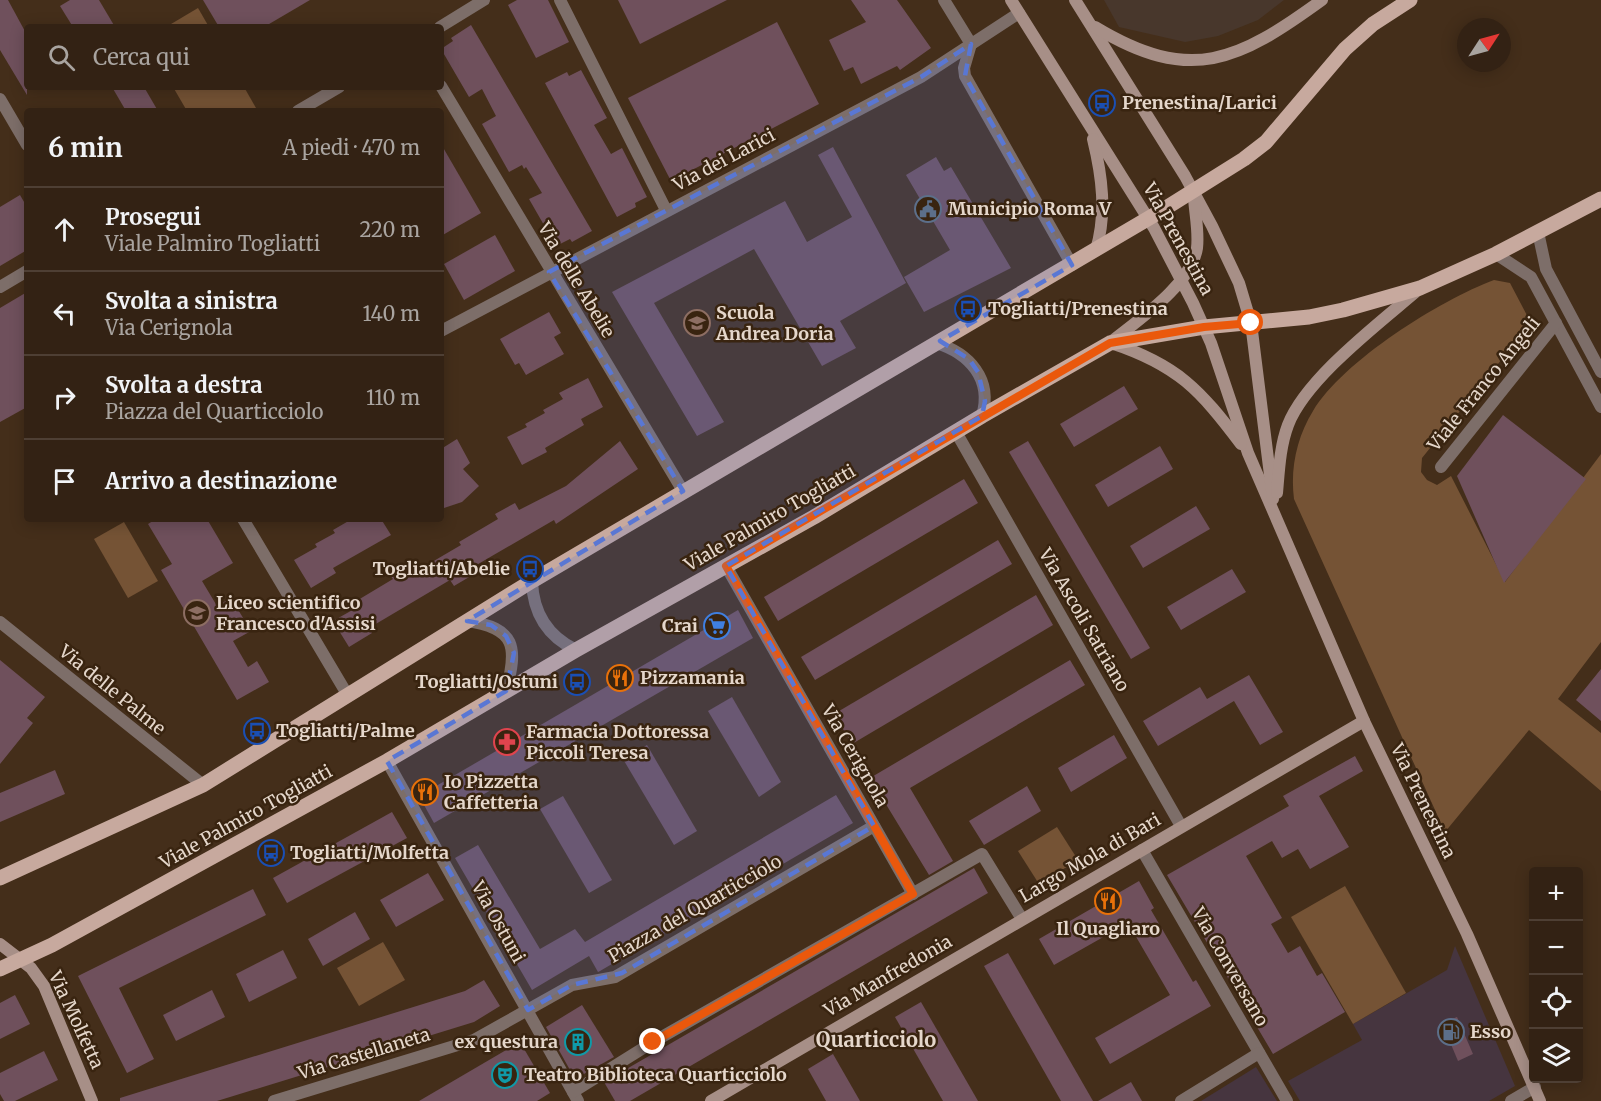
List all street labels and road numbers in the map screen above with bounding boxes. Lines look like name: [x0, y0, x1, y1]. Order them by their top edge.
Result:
street label: Via dei Larici: [668, 123, 779, 197]
street label: Via Prenestina: [1138, 178, 1219, 299]
street label: Via delle Abelie: [532, 217, 620, 342]
street label: Viale Franco Angeli: [1422, 312, 1545, 456]
street label: Viale Palmiro Togliatti: [679, 459, 860, 576]
street label: Via Ascoli Satriano: [1034, 543, 1135, 696]
street label: Via delle Palme: [54, 639, 170, 740]
street label: Via Cerignola: [816, 699, 894, 812]
street label: Via Prenestina: [1385, 739, 1461, 862]
street label: Viale Palmiro Togliatti: [155, 759, 336, 874]
street label: Largo Mola di Bari: [1015, 808, 1165, 907]
street label: Piazza del Quarticciolo: [604, 849, 786, 968]
street label: Via Ostuni: [466, 876, 530, 967]
street label: Via Conversano: [1187, 902, 1274, 1030]
street label: Via Manfredonia: [819, 929, 956, 1022]
street label: Via Molfetta: [43, 966, 109, 1073]
street label: Via Castellaneta: [294, 1022, 433, 1085]

